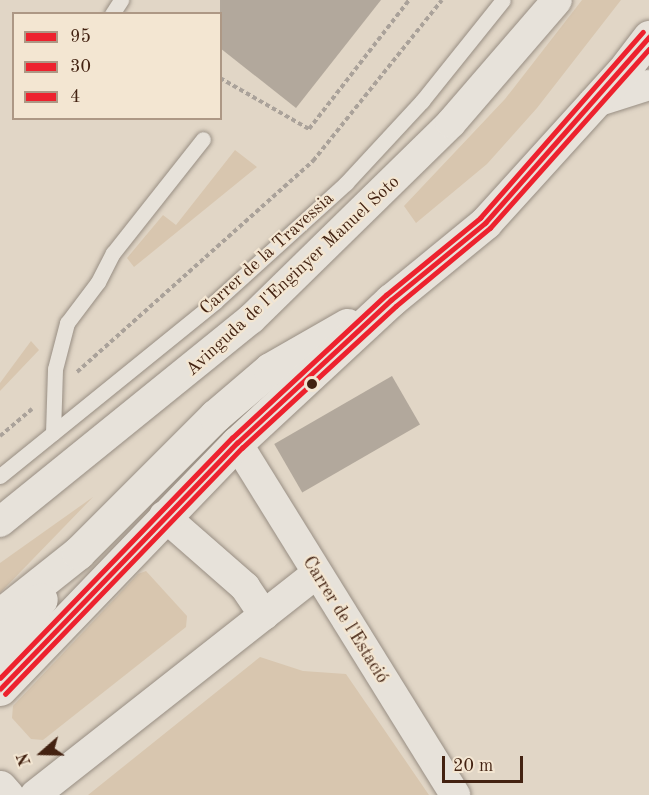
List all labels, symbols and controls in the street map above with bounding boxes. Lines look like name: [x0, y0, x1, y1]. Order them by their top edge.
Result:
legend: [12, 12, 222, 120]
text: 95: [70, 28, 91, 46]
text: 30: [70, 58, 91, 76]
text: 4: [70, 88, 80, 106]
street label: Avinguda de l'Enginyer Manuel Soto: [182, 171, 404, 381]
street label: Carrer de la Travessia: [196, 188, 338, 320]
unlabelled marker: [306, 378, 318, 390]
street label: Carrer de l'Estació: [297, 553, 393, 687]
north arrow: [12, 723, 72, 783]
scale bar: [445, 744, 526, 782]
text: N: [15, 751, 35, 768]
text: 20 m: [453, 757, 493, 775]

